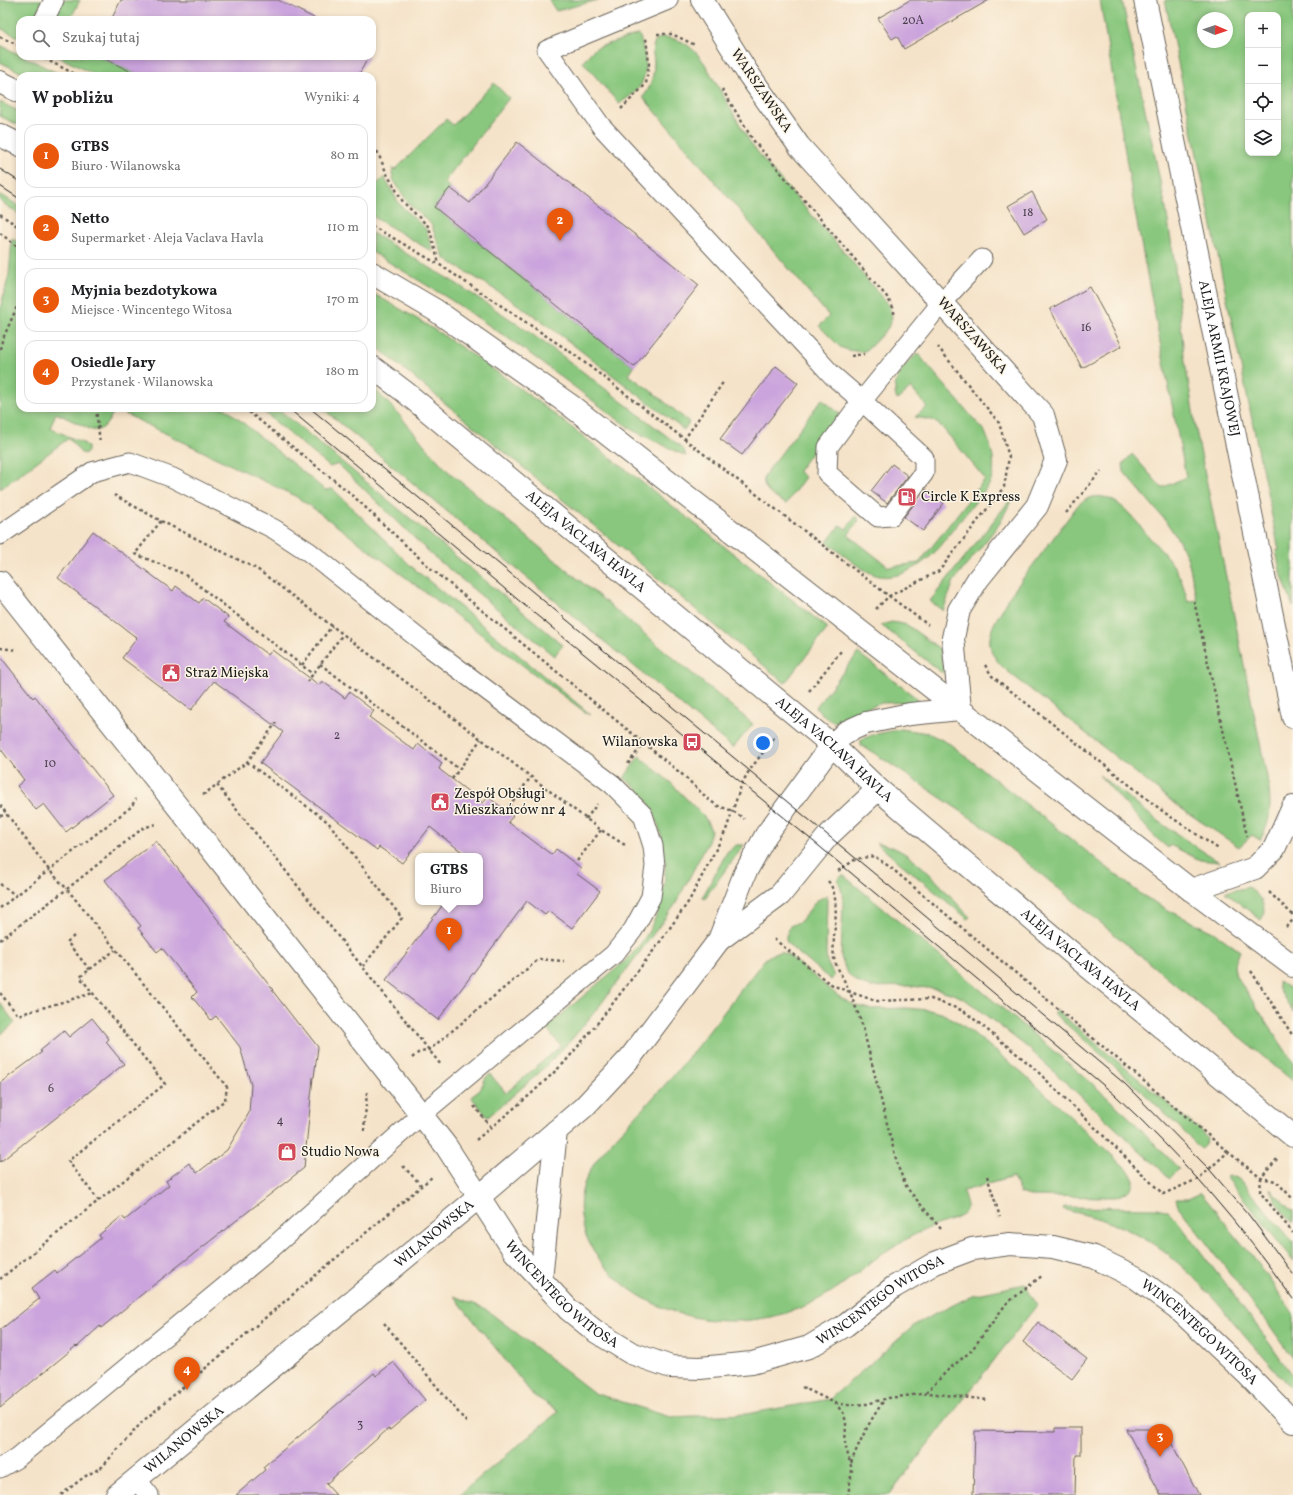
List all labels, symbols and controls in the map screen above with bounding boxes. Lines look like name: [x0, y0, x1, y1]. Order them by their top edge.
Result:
north arrow: [1197, 12, 1233, 48]
map controls: [1245, 12, 1281, 156]
button: +: [1245, 12, 1281, 48]
house number: 20A: [902, 13, 925, 29]
search box: [16, 16, 376, 60]
icon: search: [30, 27, 52, 49]
text: Szukaj tutaj: [62, 28, 140, 49]
street label: WARSZAWSKA: [726, 45, 796, 137]
button: −: [1245, 48, 1281, 84]
button: locate: [1245, 84, 1281, 120]
text: W pobliżu: [32, 87, 113, 110]
text: Wyniki: 4: [304, 89, 360, 107]
button: layers: [1245, 120, 1281, 156]
text: GTBS: [71, 137, 109, 158]
text: 1: [43, 147, 49, 165]
text: 80 m: [330, 147, 359, 165]
text: Biuro · Wilanowska: [71, 158, 181, 176]
house number: 18: [1023, 205, 1033, 221]
pin: 2: [547, 208, 573, 241]
text: Netto: [71, 209, 109, 230]
text: 2: [43, 219, 49, 237]
text: 110 m: [327, 219, 359, 237]
text: Supermarket · Aleja Vaclava Havla: [71, 230, 264, 248]
street label: ALEJA ARMII KRAJOWEJ: [1194, 279, 1244, 439]
text: Myjnia bezdotykowa: [71, 281, 217, 302]
text: 3: [43, 291, 49, 309]
text: 170 m: [326, 291, 359, 309]
street label: WARSZAWSKA: [932, 293, 1012, 379]
text: Miejsce · Wincentego Witosa: [71, 302, 232, 320]
house number: 16: [1081, 320, 1091, 336]
text: Osiedle Jary: [71, 353, 156, 374]
text: 4: [42, 363, 50, 381]
text: 180 m: [325, 363, 359, 381]
text: Przystanek · Wilanowska: [71, 374, 213, 392]
street label: ALEJA VACLAVA HAVLA: [522, 486, 650, 597]
fuel station icon: Circle K Express: [896, 486, 918, 508]
place label: Circle K Express: [921, 488, 1020, 507]
public building icon: Straż Miejska: [160, 662, 182, 684]
place label: Straż Miejska: [185, 664, 269, 683]
street label: ALEJA VACLAVA HAVLA: [771, 693, 897, 807]
house number: 2: [334, 728, 340, 744]
bus stop icon: Wilanowska: [681, 731, 703, 753]
place label: Wilanowska: [602, 733, 678, 752]
your location: [753, 733, 773, 753]
house number: 10: [44, 756, 56, 772]
place label: Zespół Obsługi Mieszkańców nr 4: [454, 785, 566, 820]
public building icon: Zespół Obsługi Mieszkańców nr 4: [429, 791, 451, 813]
popup: [415, 853, 483, 905]
text: GTBS: [430, 860, 468, 881]
text: Biuro: [430, 881, 462, 899]
street label: ALEJA VACLAVA HAVLA: [1016, 904, 1145, 1016]
pin: 1: [436, 918, 462, 951]
house number: 6: [48, 1081, 54, 1097]
house number: 4: [276, 1113, 284, 1129]
shop icon: Studio Nowa: [276, 1141, 298, 1163]
place label: Studio Nowa: [301, 1143, 379, 1162]
street label: WILANOWSKA: [390, 1195, 478, 1272]
street label: WINCENTEGO WITOSA: [500, 1237, 622, 1353]
street label: WINCENTEGO WITOSA: [813, 1251, 947, 1350]
street label: WINCENTEGO WITOSA: [1137, 1275, 1262, 1389]
pin: 4: [174, 1357, 200, 1390]
street label: WILANOWSKA: [140, 1401, 228, 1478]
house number: 3: [357, 1417, 363, 1433]
pin: 3: [1147, 1424, 1173, 1457]

